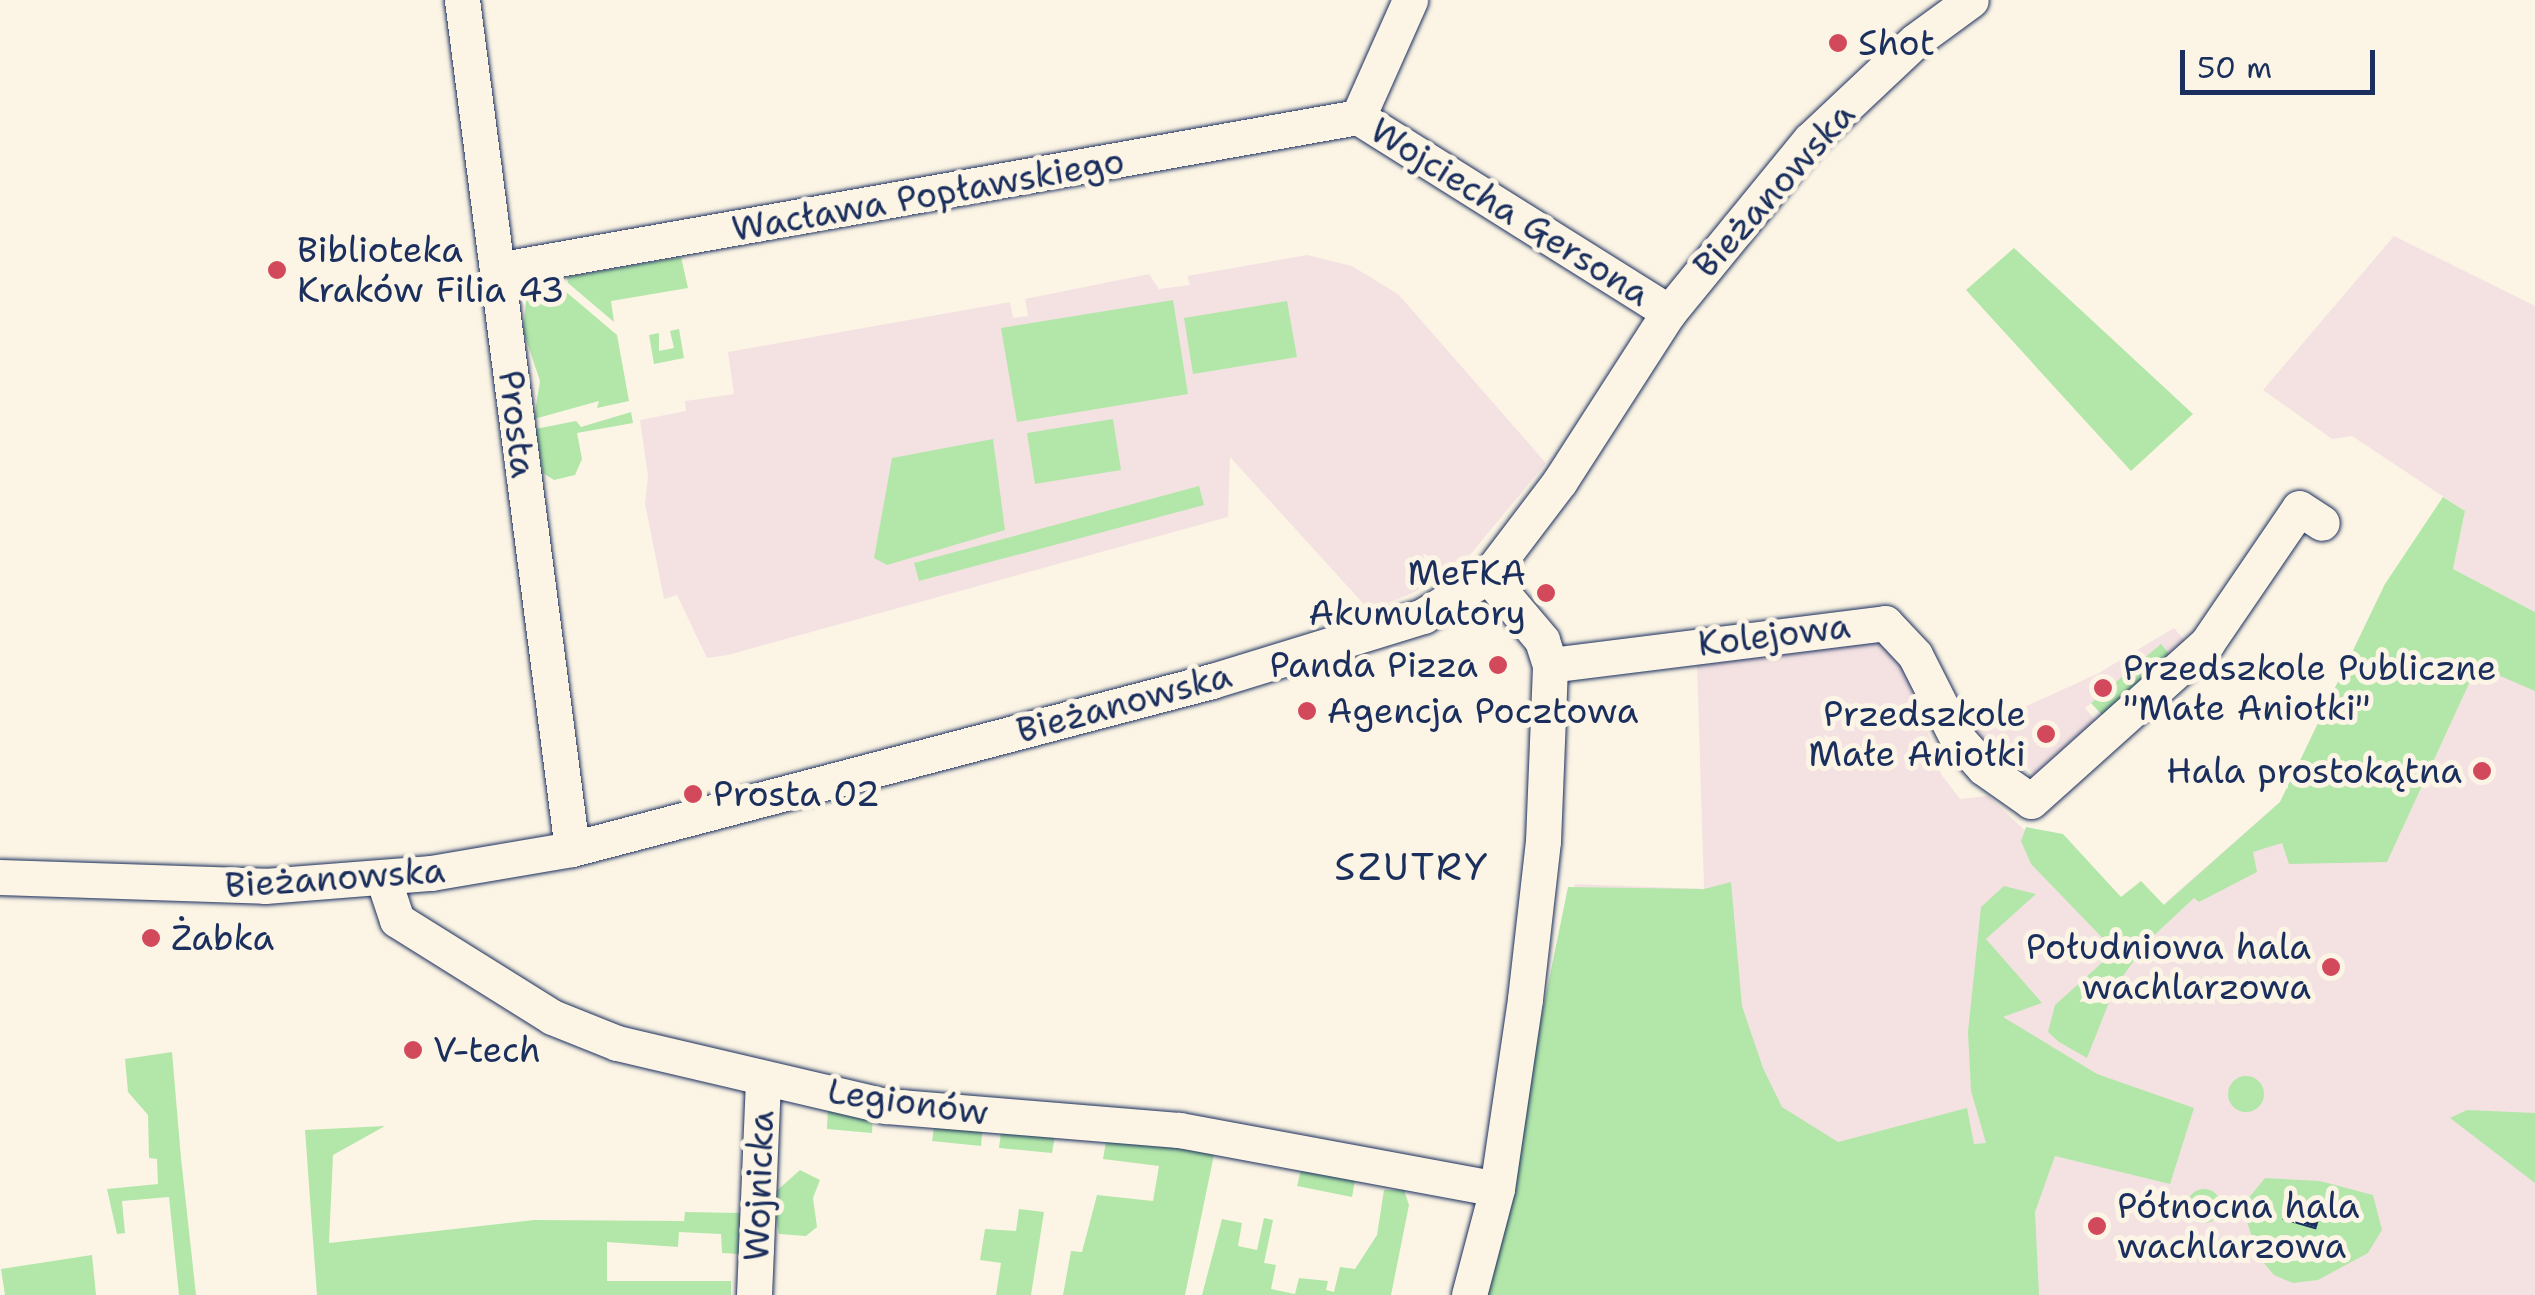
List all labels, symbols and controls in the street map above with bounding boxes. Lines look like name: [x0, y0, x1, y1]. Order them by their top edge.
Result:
place label: Shot: [1858, 22, 1935, 64]
scale bar: [2185, 30, 2380, 92]
marker: Shot: [1827, 32, 1849, 54]
text: 50 m: [2197, 47, 2272, 88]
street label: Bieżanowska: [1685, 94, 1863, 286]
street label: Wojciecha Gersona: [1363, 109, 1657, 315]
street label: Wacława Popławskiego: [729, 140, 1127, 250]
place label: Biblioteka Kraków Filia 43: [297, 229, 565, 311]
marker: Biblioteka Kraków Filia 43: [266, 259, 288, 281]
street label: Prosta: [490, 368, 544, 480]
place label: MeFKA Akumulatory: [1309, 552, 1526, 634]
marker: MeFKA Akumulatory: [1535, 582, 1557, 604]
street label: Kolejowa: [1695, 605, 1853, 665]
place label: Panda Pizza: [1270, 644, 1478, 686]
place label: Przedszkole Publiczne "Małe Aniołki": [2123, 647, 2496, 729]
street label: Bieżanowska: [1012, 654, 1236, 752]
marker: Panda Pizza: [1487, 654, 1509, 676]
marker: Przedszkole Publiczne "Małe Aniołki": [2092, 677, 2114, 699]
place label: Agencja Pocztowa: [1327, 690, 1639, 732]
place label: Przedszkole Małe Aniołki: [1808, 693, 2026, 775]
marker: Agencja Pocztowa: [1296, 700, 1318, 722]
marker: Przedszkole Małe Aniołki: [2035, 723, 2057, 745]
place label: Hala prostokątna: [2166, 750, 2462, 792]
marker: Hala prostokątna: [2471, 760, 2493, 782]
place label: Prosta 02: [713, 773, 880, 815]
marker: Prosta 02: [682, 783, 704, 805]
district label: SZUTRY: [1334, 844, 1490, 890]
street label: Bieżanowska: [223, 849, 447, 907]
place label: Żabka: [171, 917, 274, 959]
place label: Południowa hala wachlarzowa: [2026, 926, 2311, 1008]
marker: Żabka: [140, 927, 162, 949]
marker: Południowa hala wachlarzowa: [2320, 956, 2342, 978]
place label: V-tech: [433, 1029, 541, 1071]
marker: V-tech: [402, 1039, 424, 1061]
street label: Legionów: [825, 1070, 991, 1134]
street label: Wojnicka: [735, 1110, 783, 1262]
place label: Północna hala wachlarzowa: [2117, 1185, 2360, 1267]
marker: Północna hala wachlarzowa: [2086, 1215, 2108, 1237]

